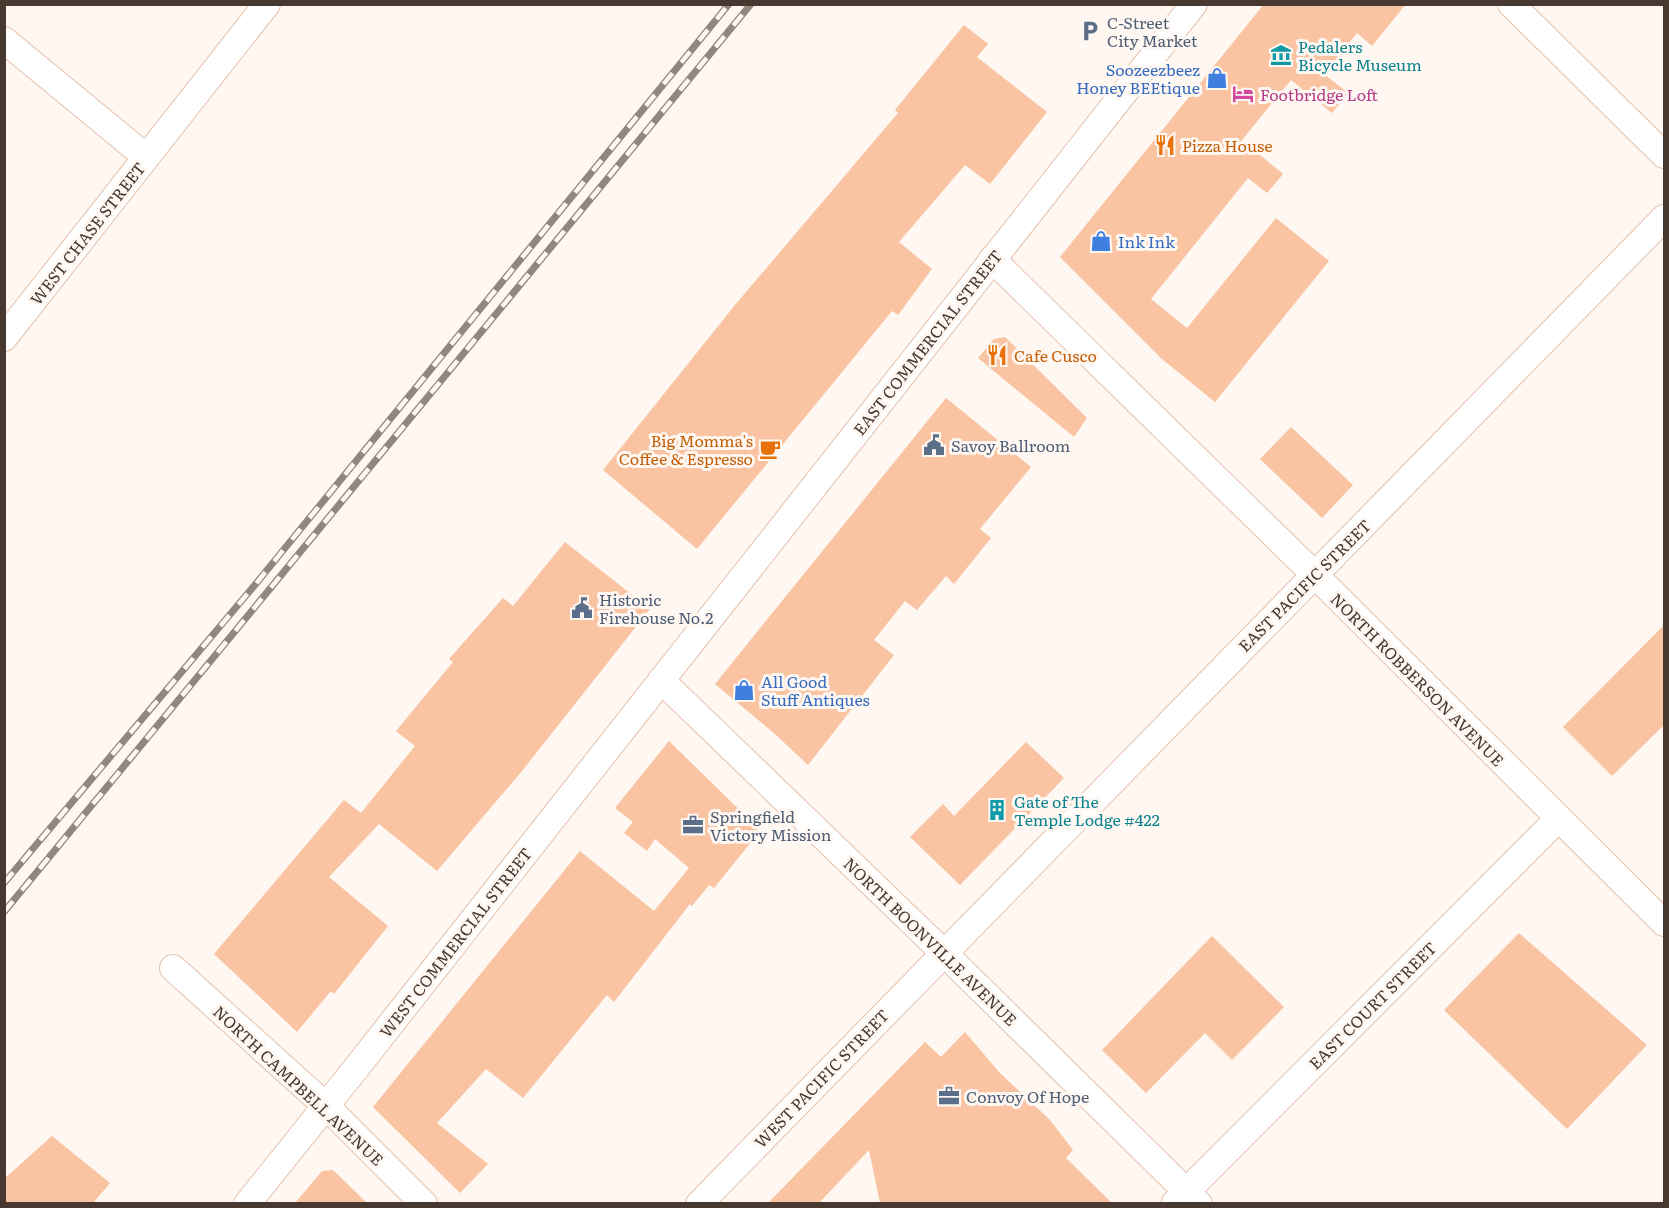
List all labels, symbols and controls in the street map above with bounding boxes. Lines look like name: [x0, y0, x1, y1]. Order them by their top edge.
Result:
place label: C-Street City Market: [1107, 10, 1198, 52]
parking icon: C-Street City Market: [1078, 19, 1102, 43]
place label: Pedalers Bicycle Museum: [1298, 34, 1422, 76]
museum icon: Pedalers Bicycle Museum: [1269, 43, 1293, 67]
place label: Soozeezbeez Honey BEEtique: [1076, 57, 1200, 99]
shop icon: Soozeezbeez Honey BEEtique: [1205, 66, 1229, 90]
hotel icon: Footbridge Loft: [1231, 82, 1255, 106]
place label: Footbridge Loft: [1260, 82, 1378, 106]
restaurant icon: Pizza House: [1153, 133, 1177, 157]
place label: Pizza House: [1182, 133, 1273, 157]
street label: WEST CHASE STREET: [23, 156, 151, 310]
shop icon: Ink Ink: [1089, 229, 1113, 253]
place label: Ink Ink: [1118, 229, 1175, 253]
street label: EAST COMMERCIAL STREET: [847, 244, 1007, 440]
restaurant icon: Cafe Cusco: [985, 343, 1009, 367]
place label: Cafe Cusco: [1014, 343, 1097, 367]
place label: Big Momma's Coffee & Espresso: [619, 428, 753, 470]
public building icon: Savoy Ballroom: [922, 433, 946, 457]
place label: Savoy Ballroom: [951, 433, 1071, 457]
cafe icon: Big Momma's Coffee & Espresso: [758, 437, 782, 461]
street label: EAST PACIFIC STREET: [1232, 513, 1376, 657]
place label: Historic Firehouse No.2: [599, 587, 713, 629]
street label: NORTH ROBBERSON AVENUE: [1326, 587, 1510, 771]
public building icon: Historic Firehouse No.2: [570, 596, 594, 620]
place label: All Good Stuff Antiques: [761, 669, 870, 711]
shop icon: All Good Stuff Antiques: [732, 678, 756, 702]
place label: Gate of The Temple Lodge #422: [1014, 789, 1160, 831]
building icon: Gate of The Temple Lodge #422: [985, 798, 1009, 822]
place label: Springfield Victory Mission: [710, 804, 832, 846]
office icon: Springfield Victory Mission: [681, 813, 705, 837]
street label: WEST COMMERCIAL STREET: [373, 842, 537, 1042]
street label: NORTH BOONVILLE AVENUE: [839, 851, 1023, 1031]
street label: EAST COURT STREET: [1303, 936, 1441, 1074]
street label: NORTH CAMPBELL AVENUE: [208, 999, 390, 1171]
street label: WEST PACIFIC STREET: [748, 1003, 894, 1153]
office icon: Convoy Of Hope: [937, 1084, 961, 1108]
place label: Convoy Of Hope: [966, 1084, 1089, 1108]

